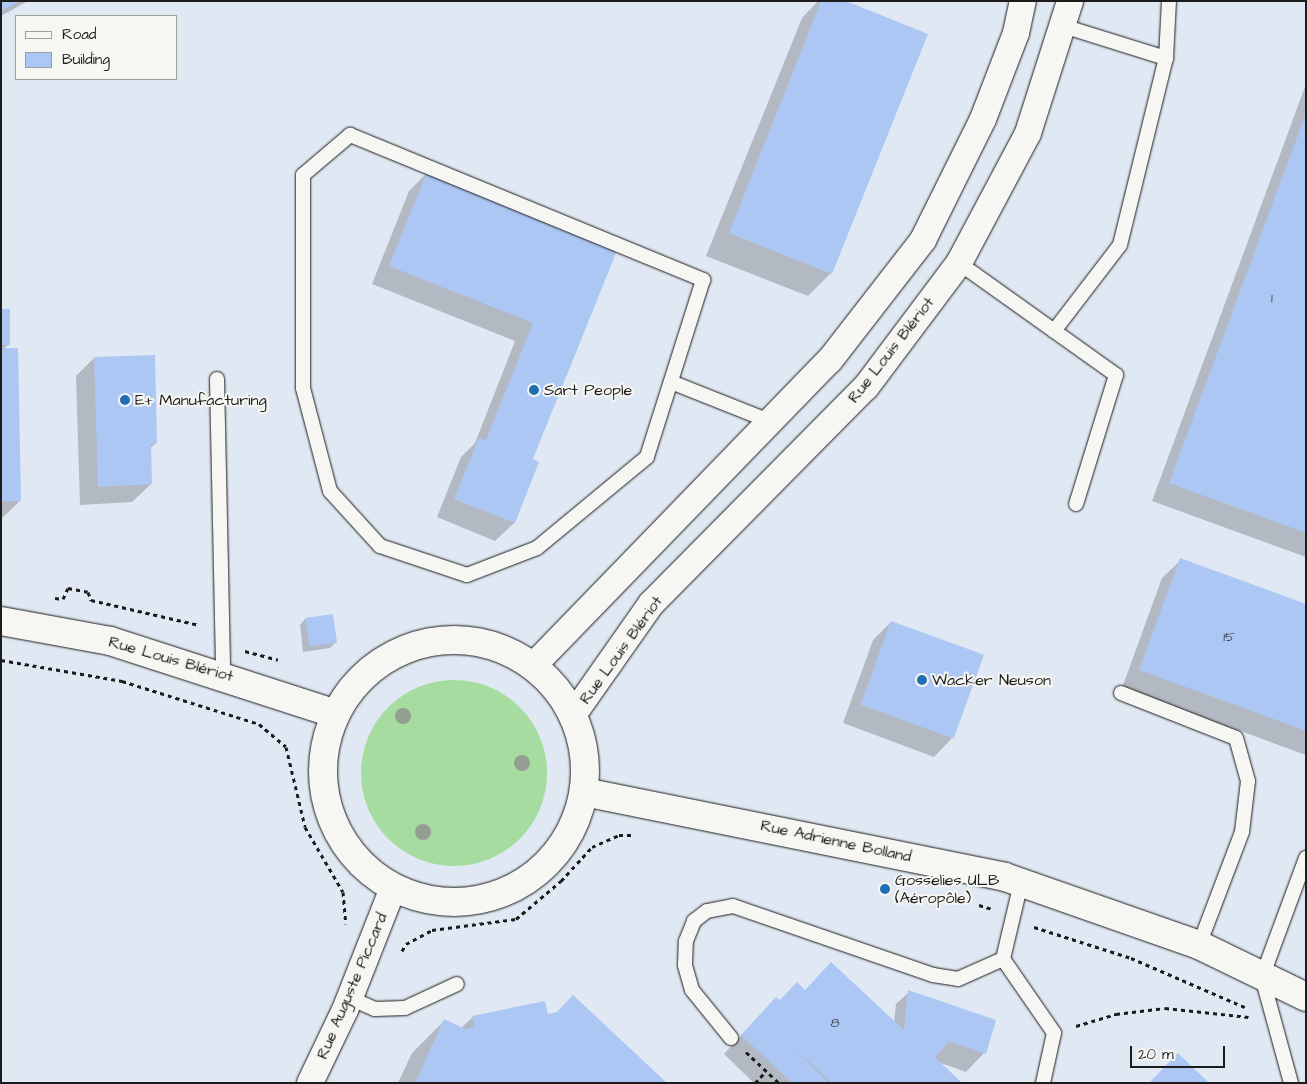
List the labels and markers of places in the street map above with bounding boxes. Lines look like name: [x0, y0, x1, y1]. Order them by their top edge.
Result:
place label: Sart People: [544, 380, 632, 400]
marker: Sart People: [528, 384, 540, 396]
place label: E+ Manufacturing: [135, 390, 267, 410]
marker: E+ Manufacturing: [119, 394, 131, 406]
place label: Wacker Neuson: [932, 670, 1051, 690]
marker: Wacker Neuson: [916, 674, 928, 686]
place label: Gosselies ULB (Aéropôle): [895, 870, 999, 908]
marker: Gosselies ULB (Aéropôle): [879, 883, 891, 895]

